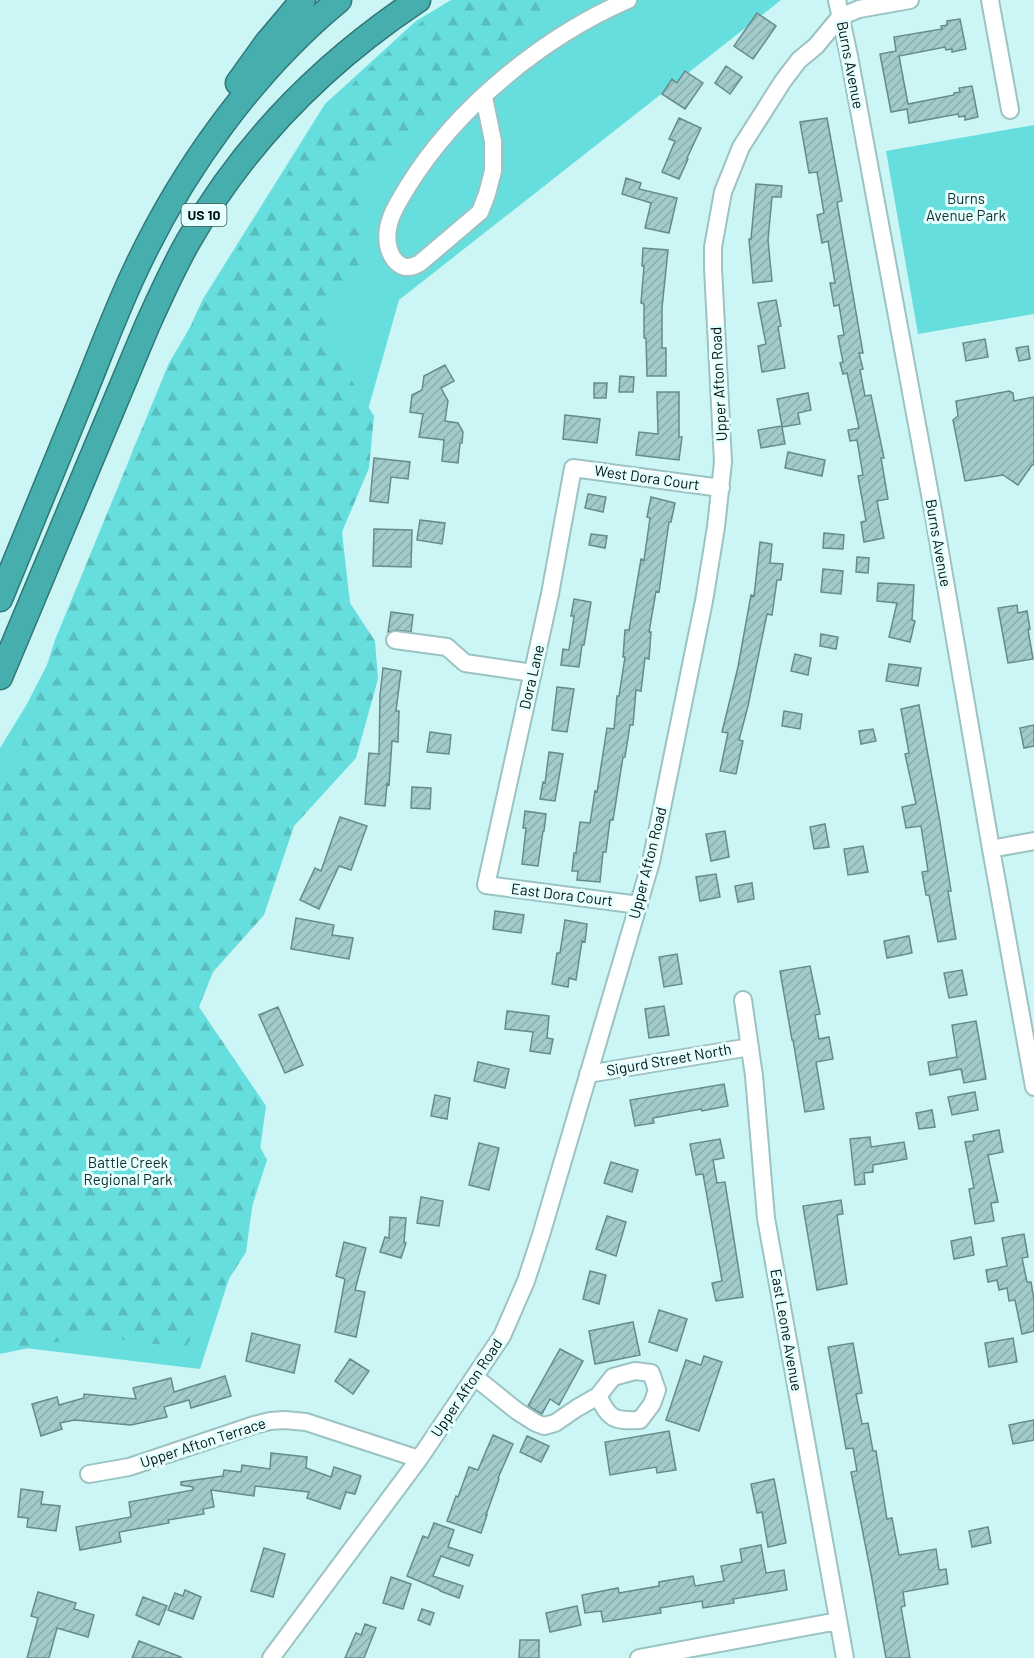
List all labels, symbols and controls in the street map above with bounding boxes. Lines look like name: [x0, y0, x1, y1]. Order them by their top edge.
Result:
street label: Burns Avenue: [834, 20, 868, 110]
park label: Burns Avenue Park: [926, 189, 1007, 224]
road number: US 10: [182, 204, 226, 226]
street label: Upper Afton Road: [706, 326, 730, 442]
street label: West Dora Court: [593, 461, 701, 493]
street label: Burns Avenue: [922, 498, 956, 588]
street label: Dora Lane: [515, 643, 547, 711]
street label: Upper Afton Road: [624, 805, 670, 921]
street label: East Dora Court: [510, 879, 614, 909]
street label: Sigurd Street North: [605, 1039, 733, 1079]
park label: Battle Creek Regional Park: [84, 1153, 173, 1188]
street label: East Leone Avenue: [767, 1267, 807, 1392]
street label: Upper Afton Road: [427, 1335, 506, 1440]
street label: Upper Afton Terrace: [138, 1413, 268, 1471]

